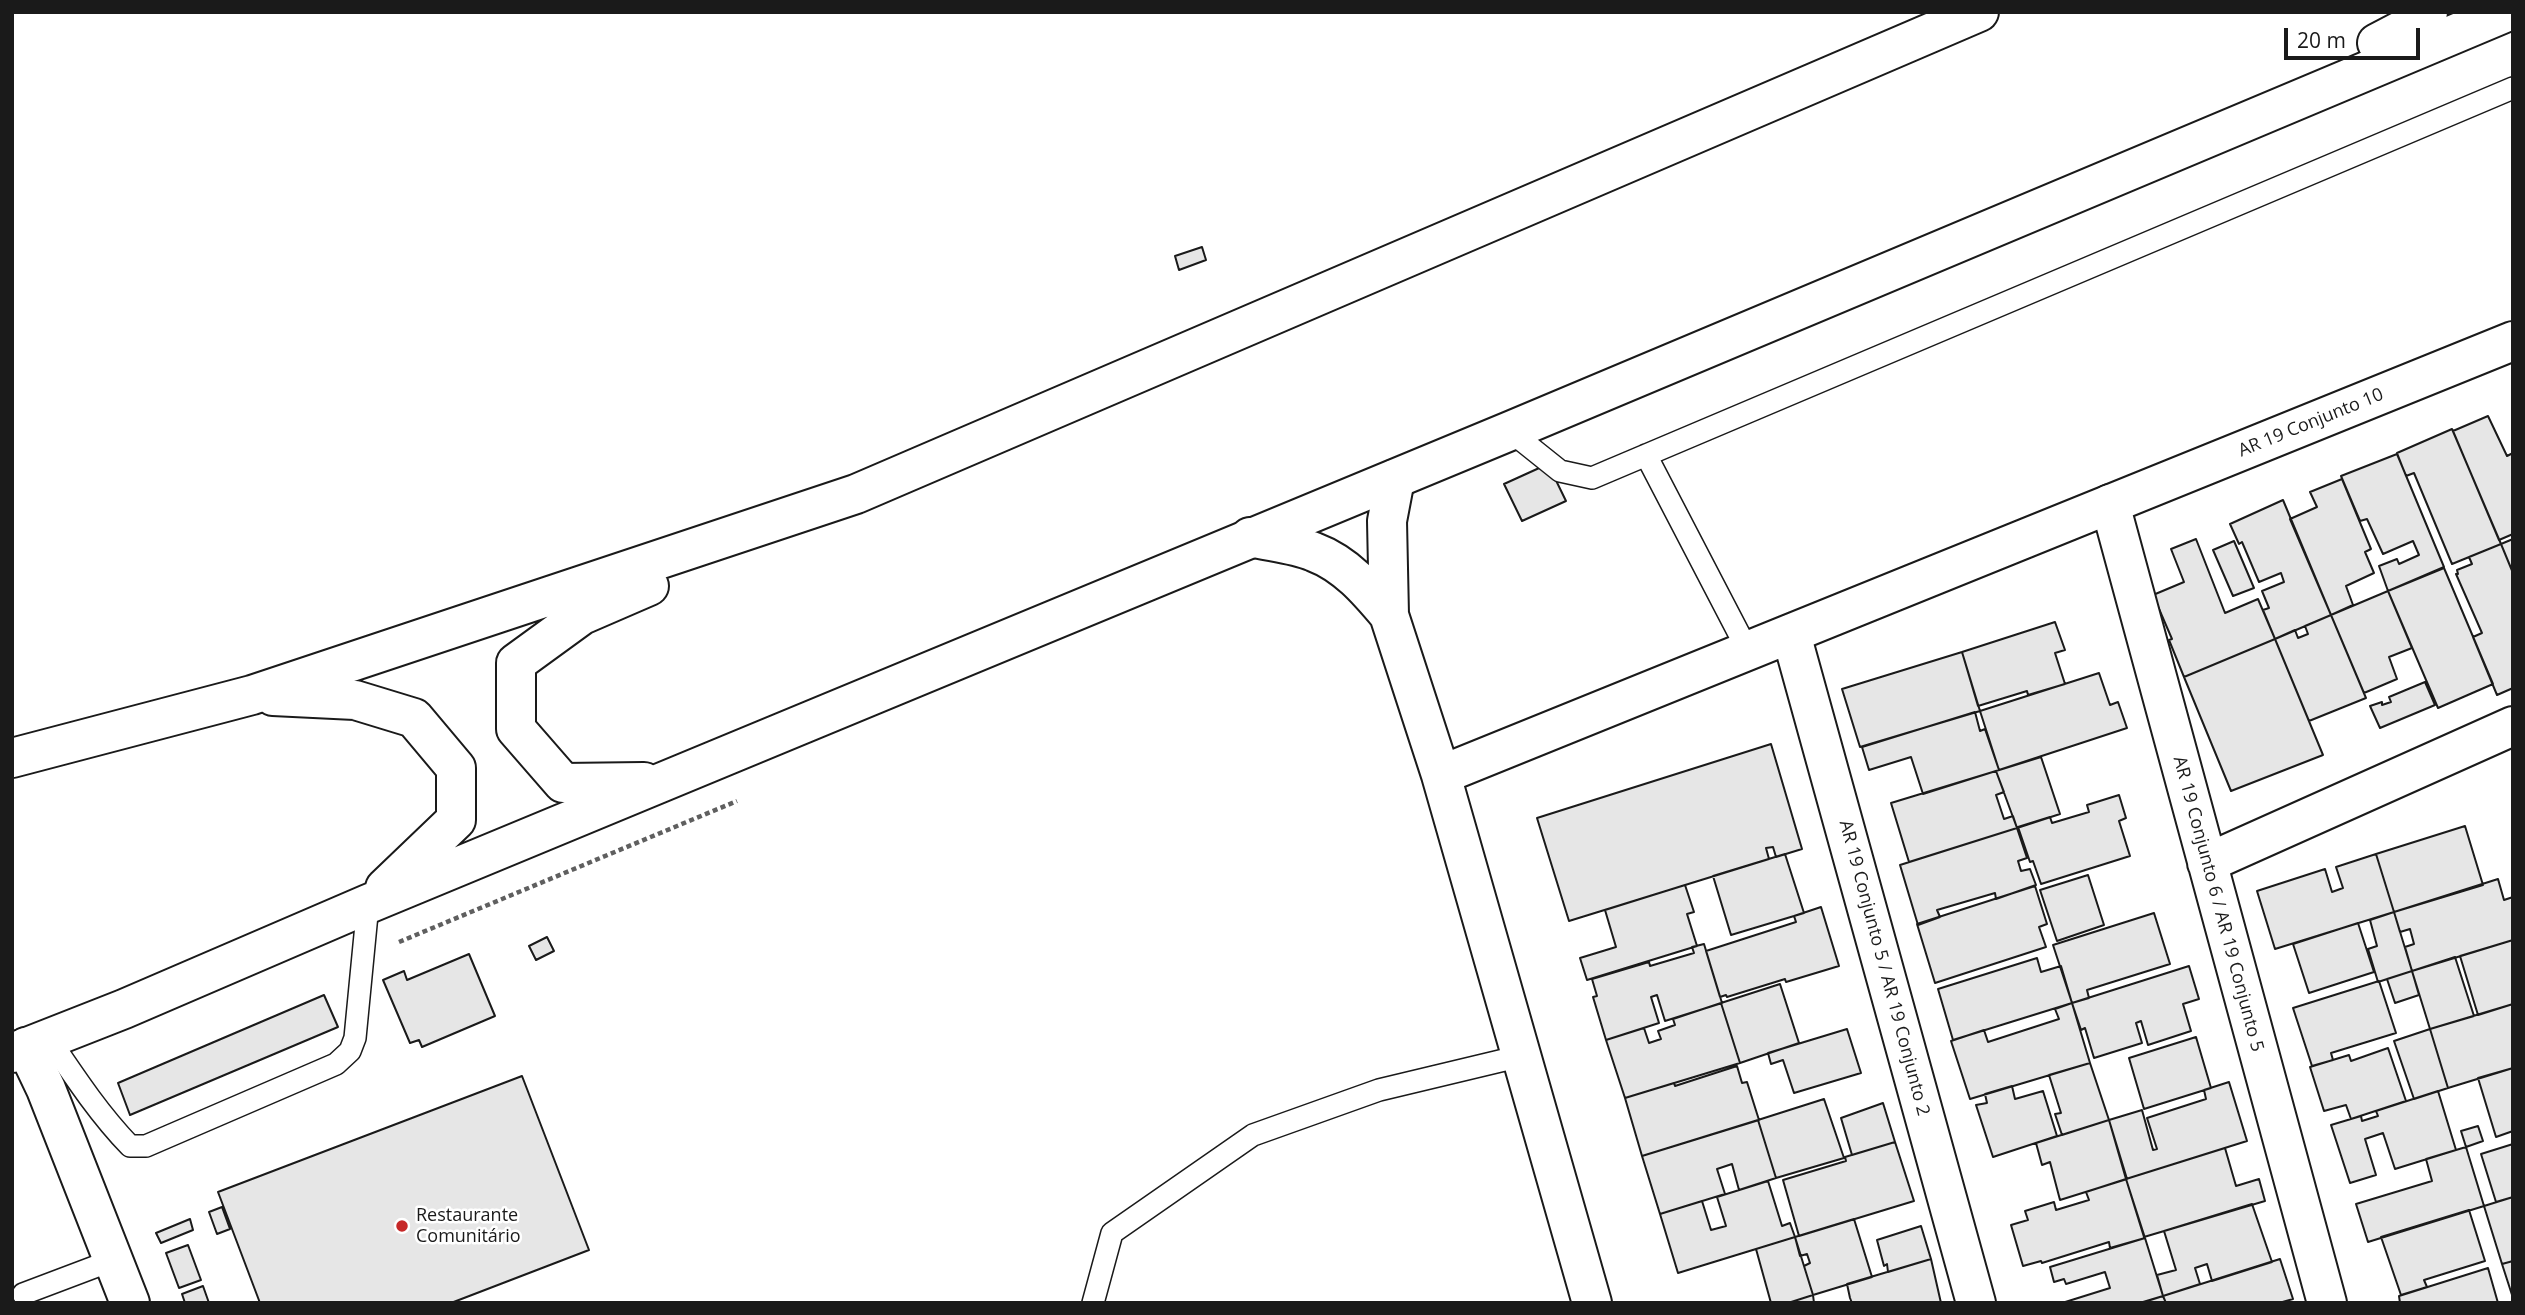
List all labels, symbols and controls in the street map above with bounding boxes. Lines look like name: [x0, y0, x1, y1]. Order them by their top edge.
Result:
scale bar: [2287, 14, 2424, 58]
text: 20 m: [2297, 26, 2346, 54]
street label: AR 19 Conjunto 10: [2235, 384, 2387, 462]
street label: AR 19 Conjunto 6 / AR 19 Conjunto 5: [2168, 754, 2268, 1054]
street label: AR 19 Conjunto 5 / AR 19 Conjunto 2: [1834, 818, 1934, 1118]
place label: Restaurante Comunitário: [416, 1205, 521, 1248]
marker: Restaurante Comunitário: [394, 1218, 410, 1234]

